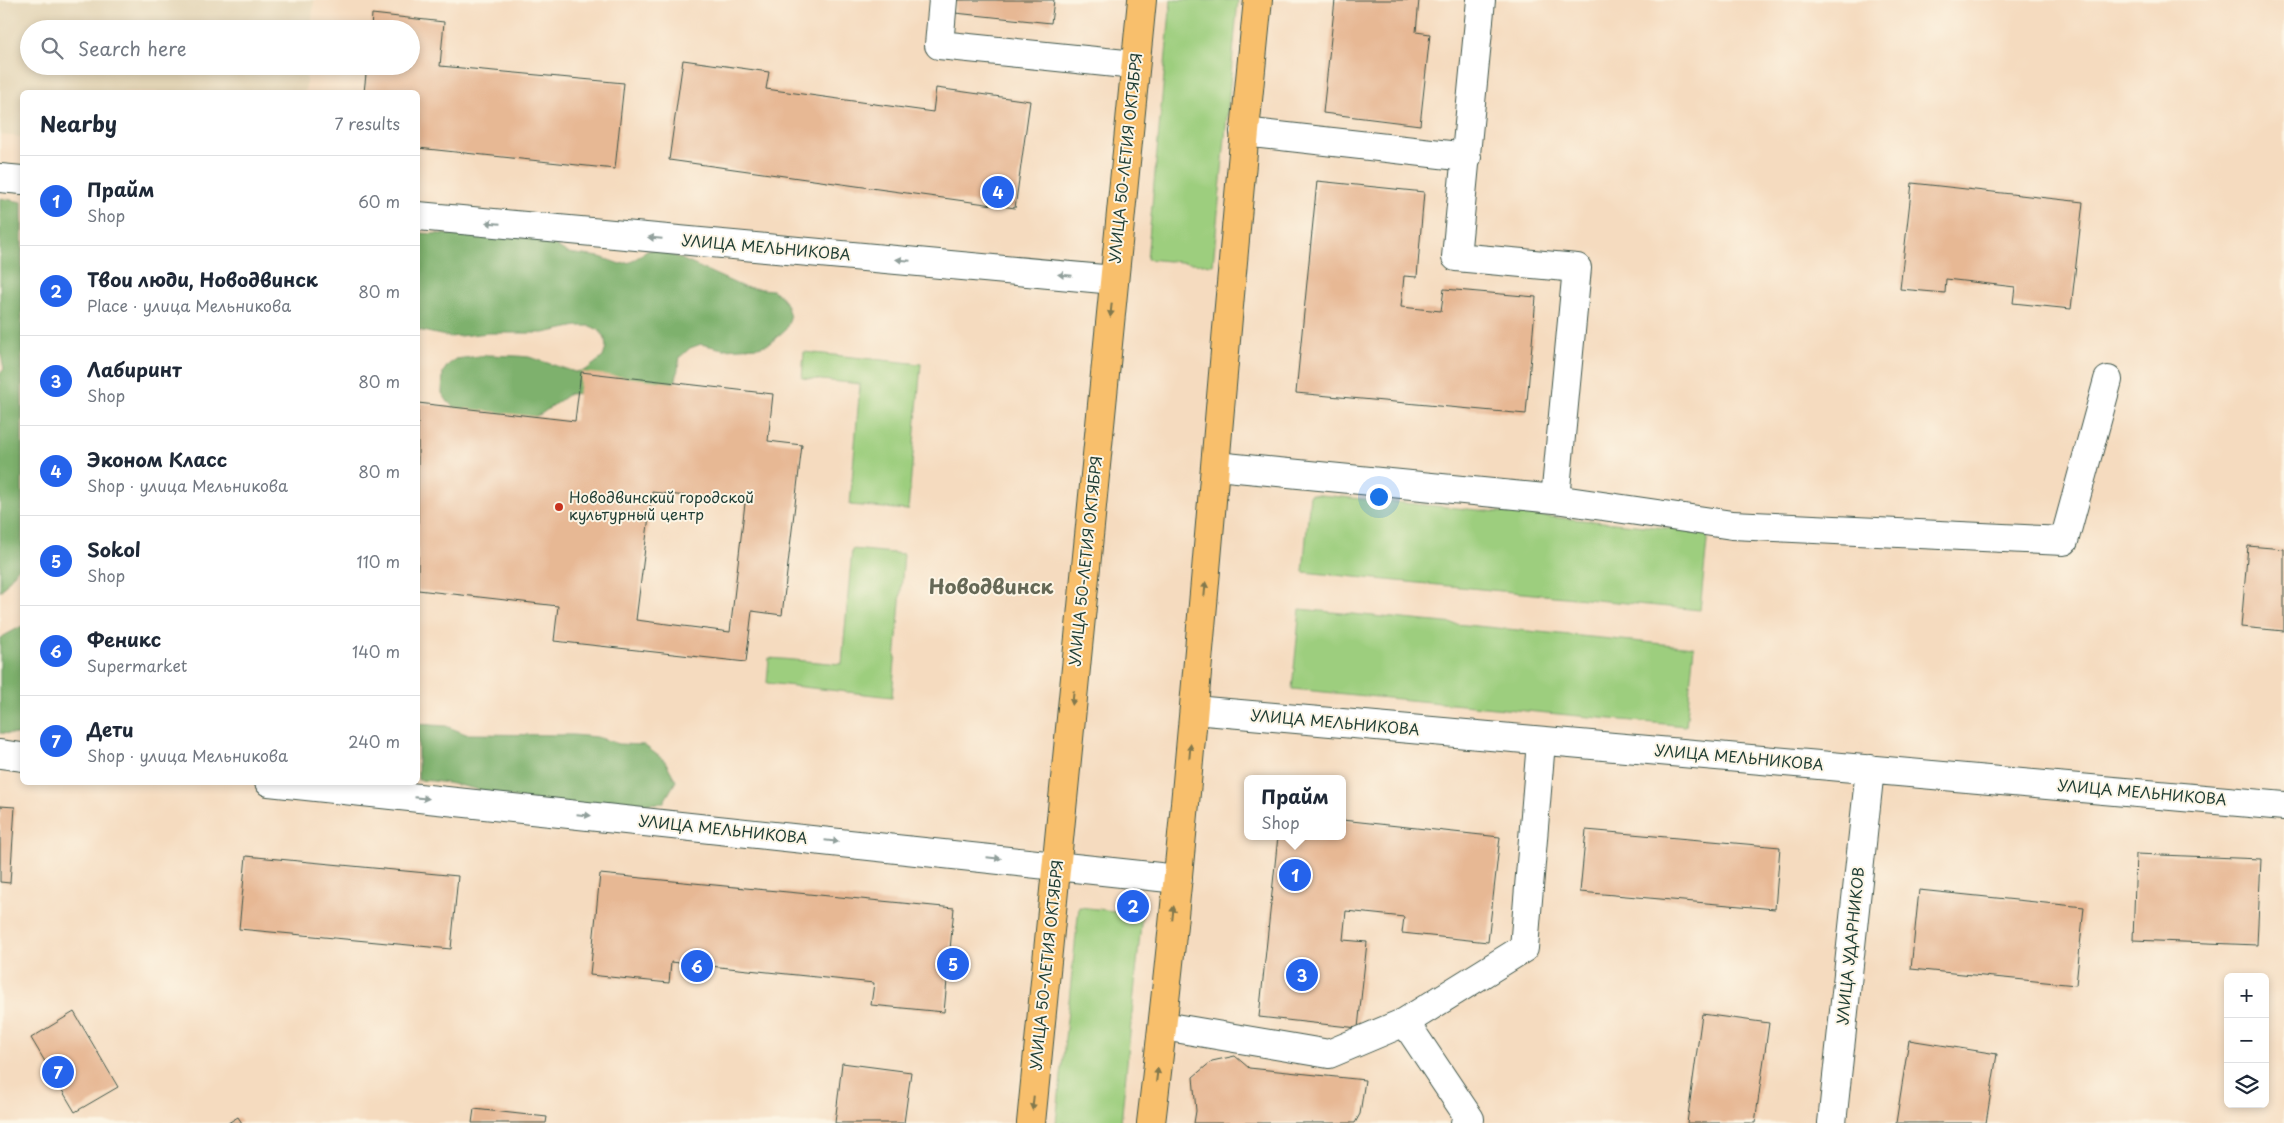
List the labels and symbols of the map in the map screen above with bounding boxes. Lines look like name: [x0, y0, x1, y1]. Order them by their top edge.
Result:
street label: УЛИЦА 50-ЛЕТИЯ ОКТЯБРЯ: [1102, 51, 1147, 264]
pin: 4: [982, 173, 1014, 211]
one-way arrow: [484, 219, 500, 227]
street label: УЛИЦА МЕЛЬНИКОВА: [681, 228, 852, 265]
one-way arrow: [646, 233, 662, 241]
one-way arrow: [895, 256, 911, 264]
one-way arrow: [1057, 271, 1073, 279]
one-way arrow: [1107, 302, 1115, 318]
street label: УЛИЦА 50-ЛЕТИЯ ОКТЯБРЯ: [1062, 454, 1107, 667]
your location: [1366, 484, 1392, 510]
place label: Новодвинский городской культурный центр: [569, 485, 754, 525]
marker: Новодвинский городской культурный центр: [553, 501, 565, 513]
district label: Новодвинск: [929, 571, 1054, 601]
one-way arrow: [1201, 581, 1209, 597]
one-way arrow: [1069, 690, 1077, 706]
street label: УЛИЦА МЕЛЬНИКОВА: [1250, 703, 1421, 740]
street label: УЛИЦА МЕЛЬНИКОВА: [1654, 738, 1825, 775]
one-way arrow: [1186, 743, 1194, 759]
street label: УЛИЦА МЕЛЬНИКОВА: [2057, 773, 2228, 810]
one-way arrow: [414, 795, 430, 803]
street label: УЛИЦА МЕЛЬНИКОВА: [638, 808, 809, 849]
one-way arrow: [576, 811, 592, 819]
one-way arrow: [825, 838, 841, 846]
one-way arrow: [986, 854, 1002, 862]
pin: 1: [1279, 856, 1311, 894]
street label: УЛИЦА 50-ЛЕТИЯ ОКТЯБРЯ: [1023, 858, 1068, 1071]
street label: УЛИЦА УДАРНИКОВ: [1830, 866, 1869, 1026]
pin: 2: [1117, 887, 1149, 925]
one-way arrow: [1170, 905, 1178, 921]
pin: 5: [937, 945, 969, 983]
pin: 6: [681, 947, 713, 985]
pin: 3: [1286, 956, 1318, 994]
pin: 7: [42, 1053, 74, 1091]
one-way arrow: [1153, 1066, 1161, 1082]
one-way arrow: [1029, 1096, 1037, 1112]

